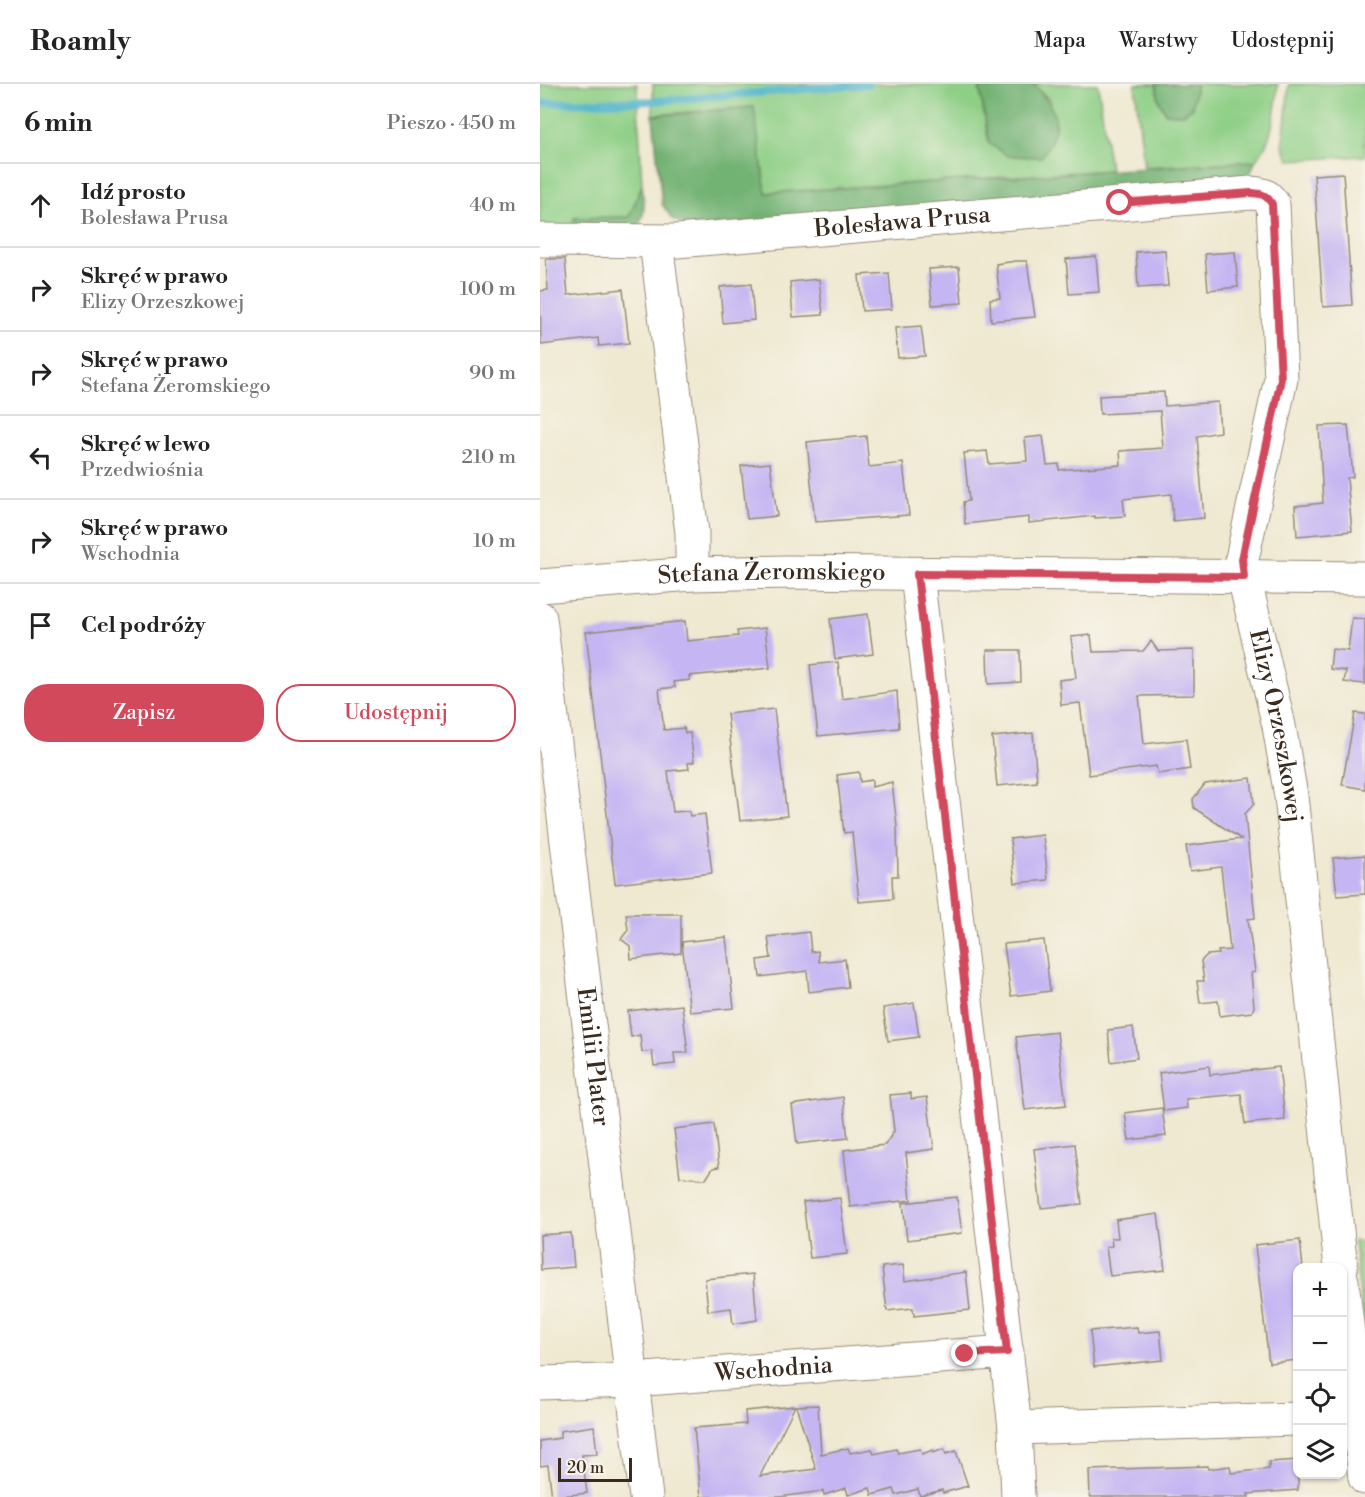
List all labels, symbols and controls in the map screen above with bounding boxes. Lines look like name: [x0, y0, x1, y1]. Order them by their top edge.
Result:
text: Roamly: [30, 24, 131, 59]
text: Mapa: [1034, 28, 1086, 54]
text: Warstwy: [1119, 28, 1198, 54]
text: Udostępnij: [1231, 28, 1335, 54]
text: 6 min: [24, 107, 92, 139]
text: Pieszo · 450 m: [387, 111, 516, 136]
text: Idź prosto: [81, 179, 186, 206]
icon: ahead: [24, 189, 57, 222]
route start: [1106, 189, 1132, 215]
text: 40 m: [469, 193, 516, 218]
street label: Bolesława Prusa: [812, 200, 992, 245]
text: Bolesława Prusa: [81, 206, 228, 231]
text: Skręć w prawo: [81, 263, 228, 290]
icon: right: [24, 273, 57, 306]
text: 100 m: [460, 277, 516, 302]
text: Elizy Orzeszkowej: [81, 290, 245, 315]
text: Skręć w prawo: [81, 347, 228, 374]
icon: right: [24, 357, 57, 390]
text: 90 m: [469, 361, 516, 386]
text: Stefana Żeromskiego: [81, 374, 271, 399]
text: Skręć w lewo: [81, 431, 210, 458]
icon: left: [24, 441, 57, 474]
text: 210 m: [461, 445, 516, 470]
text: Przedwiośnia: [81, 458, 204, 483]
text: Skręć w prawo: [81, 515, 228, 542]
icon: right: [24, 525, 57, 558]
text: 10 m: [473, 529, 516, 554]
text: Wschodnia: [81, 542, 180, 567]
street label: Stefana Żeromskiego: [657, 557, 886, 592]
icon: arrive: [24, 609, 57, 642]
text: Cel podróży: [81, 612, 205, 639]
street label: Elizy Orzeszkowej: [1242, 627, 1309, 824]
button: Zapisz: [24, 684, 264, 742]
button: Udostępnij: [276, 684, 516, 742]
street label: Emilii Plater: [570, 986, 616, 1128]
map controls: [1293, 1263, 1347, 1479]
button: +: [1293, 1263, 1347, 1317]
button: −: [1293, 1317, 1347, 1371]
route end: [951, 1340, 977, 1366]
street label: Wschodnia: [712, 1350, 835, 1389]
button: locate: [1293, 1371, 1347, 1425]
button: layers: [1293, 1425, 1347, 1479]
scale bar: [558, 1455, 632, 1482]
text: 20 m: [567, 1458, 604, 1478]

